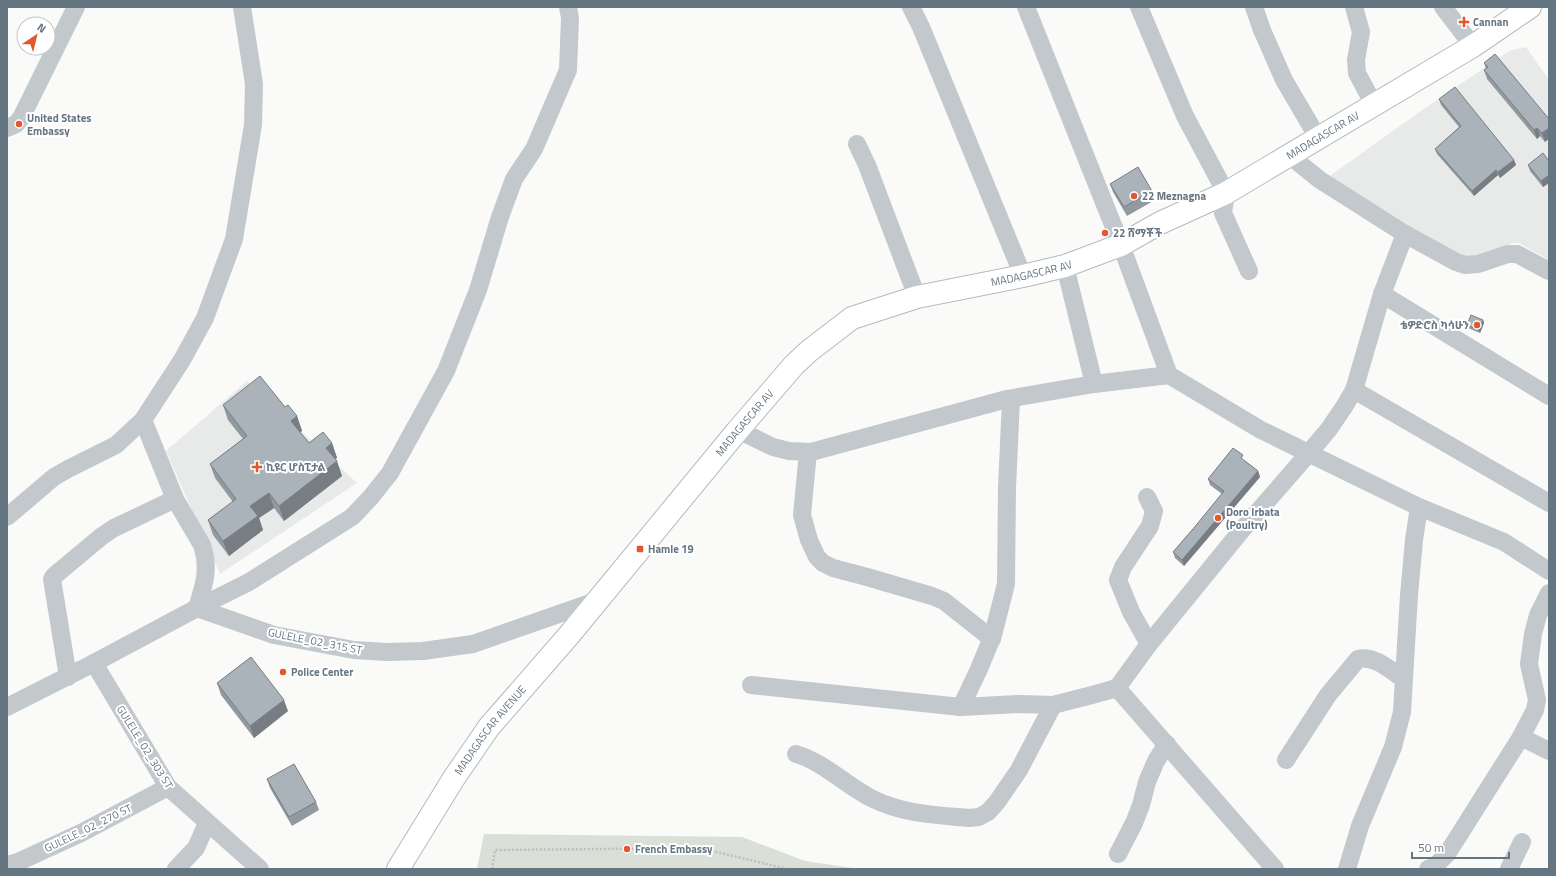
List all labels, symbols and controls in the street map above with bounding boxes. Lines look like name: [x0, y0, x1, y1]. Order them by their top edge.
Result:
place label: Cannan: [1473, 14, 1508, 30]
north arrow: [16, 16, 56, 56]
marker: Cannan: [1458, 16, 1470, 28]
text: N: [34, 19, 49, 37]
street label: MADAGASCAR AV: [1283, 107, 1363, 163]
place label: United States Embassy: [27, 110, 92, 139]
marker: United States Embassy: [14, 119, 24, 129]
place label: 22 Meznagna: [1142, 188, 1206, 204]
marker: 22 Meznagna: [1129, 191, 1139, 201]
place label: 22 ሸማቾች: [1113, 225, 1163, 241]
marker: 22 ሸማቾች: [1100, 228, 1110, 238]
street label: MADAGASCAR AV: [989, 256, 1075, 290]
place label: ቴዎድሮስ ካሳሁን: [1400, 317, 1469, 333]
marker: ቴዎድሮስ ካሳሁን: [1472, 320, 1482, 330]
street label: MADAGASCAR AV: [712, 386, 778, 460]
place label: ኪዩር ሆስፒታል: [266, 459, 325, 475]
marker: ኪዩር ሆስፒታል: [251, 461, 263, 473]
place label: Doro Irbata (Poultry): [1226, 504, 1280, 533]
marker: Doro Irbata (Poultry): [1213, 513, 1223, 523]
place label: Hamle 19: [648, 541, 694, 557]
marker: Hamle 19: [635, 544, 645, 554]
street label: GULELE_02_315 ST: [267, 624, 364, 658]
place label: Police Center: [291, 664, 353, 680]
marker: Police Center: [278, 667, 288, 677]
street label: MADAGASCAR AVENUE: [450, 682, 530, 778]
street label: GULELE_02_303 ST: [113, 702, 177, 792]
street label: GULELE_02_270 ST: [42, 800, 135, 856]
scale bar: [1412, 834, 1509, 860]
text: 50 m: [1418, 838, 1444, 857]
place label: French Embassy: [635, 841, 713, 857]
marker: French Embassy: [622, 844, 632, 854]

